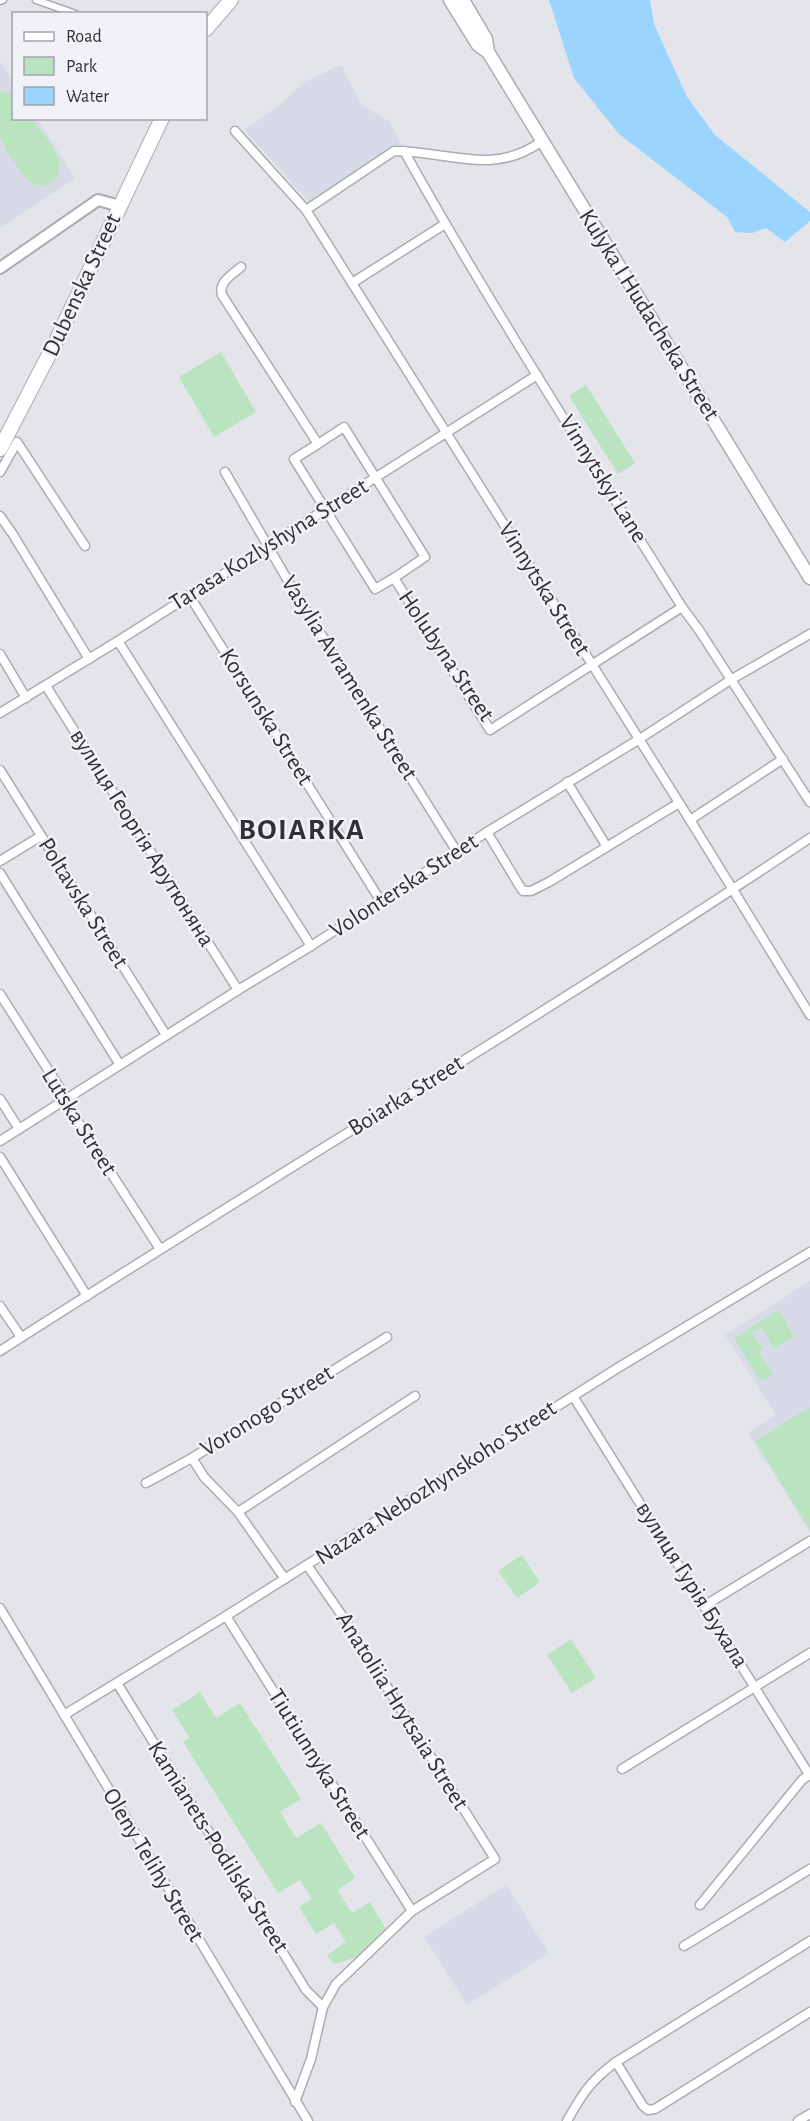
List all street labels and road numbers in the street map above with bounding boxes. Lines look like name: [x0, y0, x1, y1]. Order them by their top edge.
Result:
street label: Kulyka I Hudacheka Street: [574, 205, 724, 425]
street label: Dubenska Street: [38, 210, 126, 360]
street label: Vinnytskyi Lane: [554, 411, 652, 547]
street label: Tarasa Kozlyshyna Street: [166, 474, 373, 616]
street label: Vinnytska Street: [493, 518, 595, 660]
street label: Vasylia Avramenka Street: [276, 572, 422, 785]
street label: Holubyna Street: [394, 586, 499, 726]
street label: Korsunska Street: [214, 644, 318, 790]
street label: вулиця Георгія Арутюняна: [65, 725, 219, 951]
street label: Volonterska Street: [326, 829, 483, 943]
street label: Poltavska Street: [33, 834, 133, 973]
street label: Boiarka Street: [344, 1051, 468, 1141]
street label: Lutska Street: [37, 1064, 121, 1180]
street label: Voronogo Street: [196, 1361, 338, 1461]
street label: Nazara Nebozhynskoho Street: [311, 1396, 561, 1570]
street label: вулиця Гурія Бухала: [631, 1498, 753, 1672]
street label: Anatoliia Hrytsaia Street: [331, 1608, 473, 1814]
street label: Tiutiunnyka Street: [263, 1685, 375, 1843]
street label: Kamianets-Podilska Street: [143, 1737, 293, 1957]
street label: Oleny Telihy Street: [98, 1784, 208, 1946]

